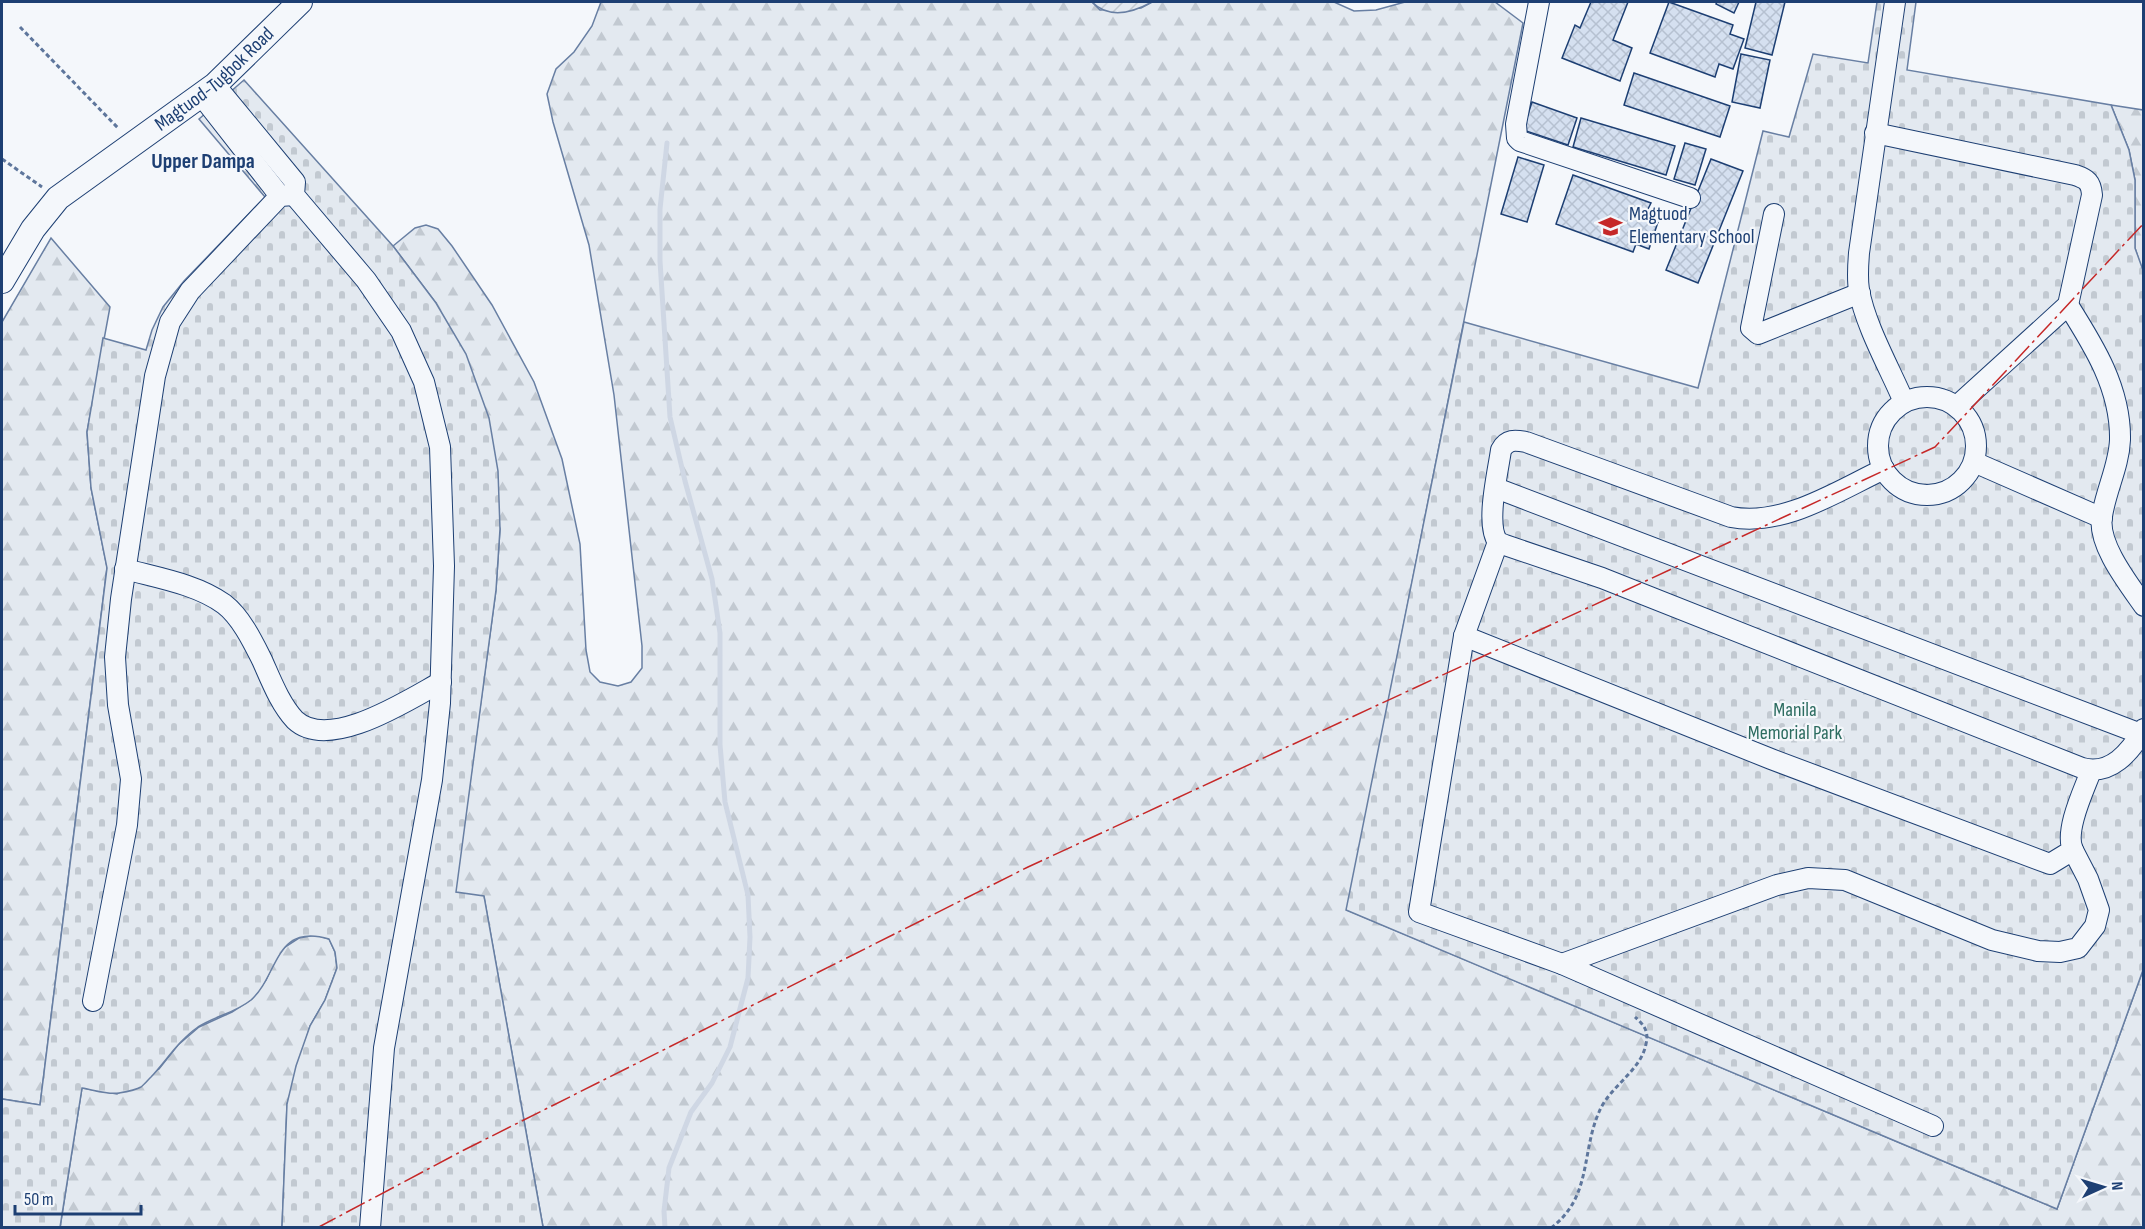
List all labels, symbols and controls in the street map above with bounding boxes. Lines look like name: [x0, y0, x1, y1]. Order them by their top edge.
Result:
street label: Magtuod-Tugbok Road: [150, 22, 279, 136]
district label: Upper Dampa: [151, 148, 255, 175]
place label: Magtuod Elementary School: [1629, 202, 1755, 249]
school or university icon: Magtuod Elementary School: [1598, 213, 1624, 239]
park label: Manila Memorial Park: [1748, 698, 1843, 745]
north arrow: [2073, 1157, 2133, 1217]
scale bar: [15, 1178, 141, 1216]
text: N: [2107, 1181, 2126, 1191]
text: 50 m: [24, 1189, 54, 1210]

